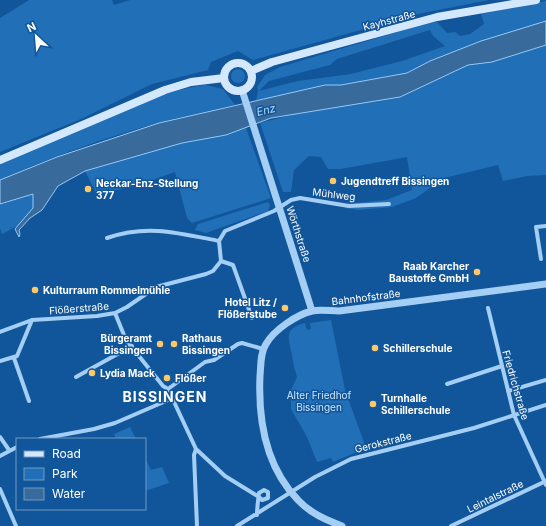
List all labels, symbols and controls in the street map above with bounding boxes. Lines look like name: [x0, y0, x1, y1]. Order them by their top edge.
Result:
street label: Kayhstraße: [362, 7, 417, 33]
north arrow: [16, 16, 56, 56]
text: N: [25, 19, 38, 35]
water label: Enz: [255, 101, 277, 119]
place label: Jugendtreff Bissingen: [341, 175, 449, 188]
marker: Jugendtreff Bissingen: [328, 176, 338, 186]
place label: Neckar-Enz-Stellung 377: [96, 177, 198, 201]
marker: Neckar-Enz-Stellung 377: [83, 184, 93, 194]
street label: Mühlweg: [312, 185, 356, 203]
street label: Wörthstraße: [284, 204, 314, 264]
place label: Raab Karcher Baustoffe GmbH: [389, 260, 469, 284]
marker: Raab Karcher Baustoffe GmbH: [472, 267, 482, 277]
place label: Kulturraum Rommelmühle: [43, 284, 170, 296]
marker: Kulturraum Rommelmühle: [30, 285, 40, 295]
street label: Bahnhofstraße: [331, 287, 401, 307]
place label: Hotel Litz / Flößerstube: [218, 296, 277, 320]
street label: Flößerstraße: [49, 299, 110, 317]
marker: Hotel Litz / Flößerstube: [280, 303, 290, 313]
place label: Bürgeramt Bissingen: [101, 332, 152, 357]
place label: Rathaus Bissingen: [182, 332, 230, 357]
marker: Bürgeramt Bissingen: [155, 339, 165, 349]
marker: Rathaus Bissingen: [169, 339, 179, 349]
place label: Schillerschule: [383, 342, 452, 354]
marker: Schillerschule: [370, 343, 380, 353]
street label: Friedrichstraße: [500, 349, 532, 421]
place label: Lydia Mack: [100, 367, 155, 380]
marker: Lydia Mack: [87, 368, 97, 378]
place label: Flößer: [175, 372, 206, 384]
marker: Flößer: [162, 373, 172, 383]
district label: BISSINGEN: [123, 388, 207, 405]
park label: Alter Friedhof Bissingen: [287, 389, 352, 413]
place label: Turnhalle Schillerschule: [381, 392, 450, 416]
marker: Turnhalle Schillerschule: [368, 399, 378, 409]
street label: Gerokstraße: [353, 429, 413, 455]
legend: [16, 438, 146, 510]
text: Road: [52, 446, 81, 461]
text: Park: [52, 466, 78, 481]
street label: Leintalstraße: [465, 477, 525, 515]
text: Water: [52, 486, 86, 501]

